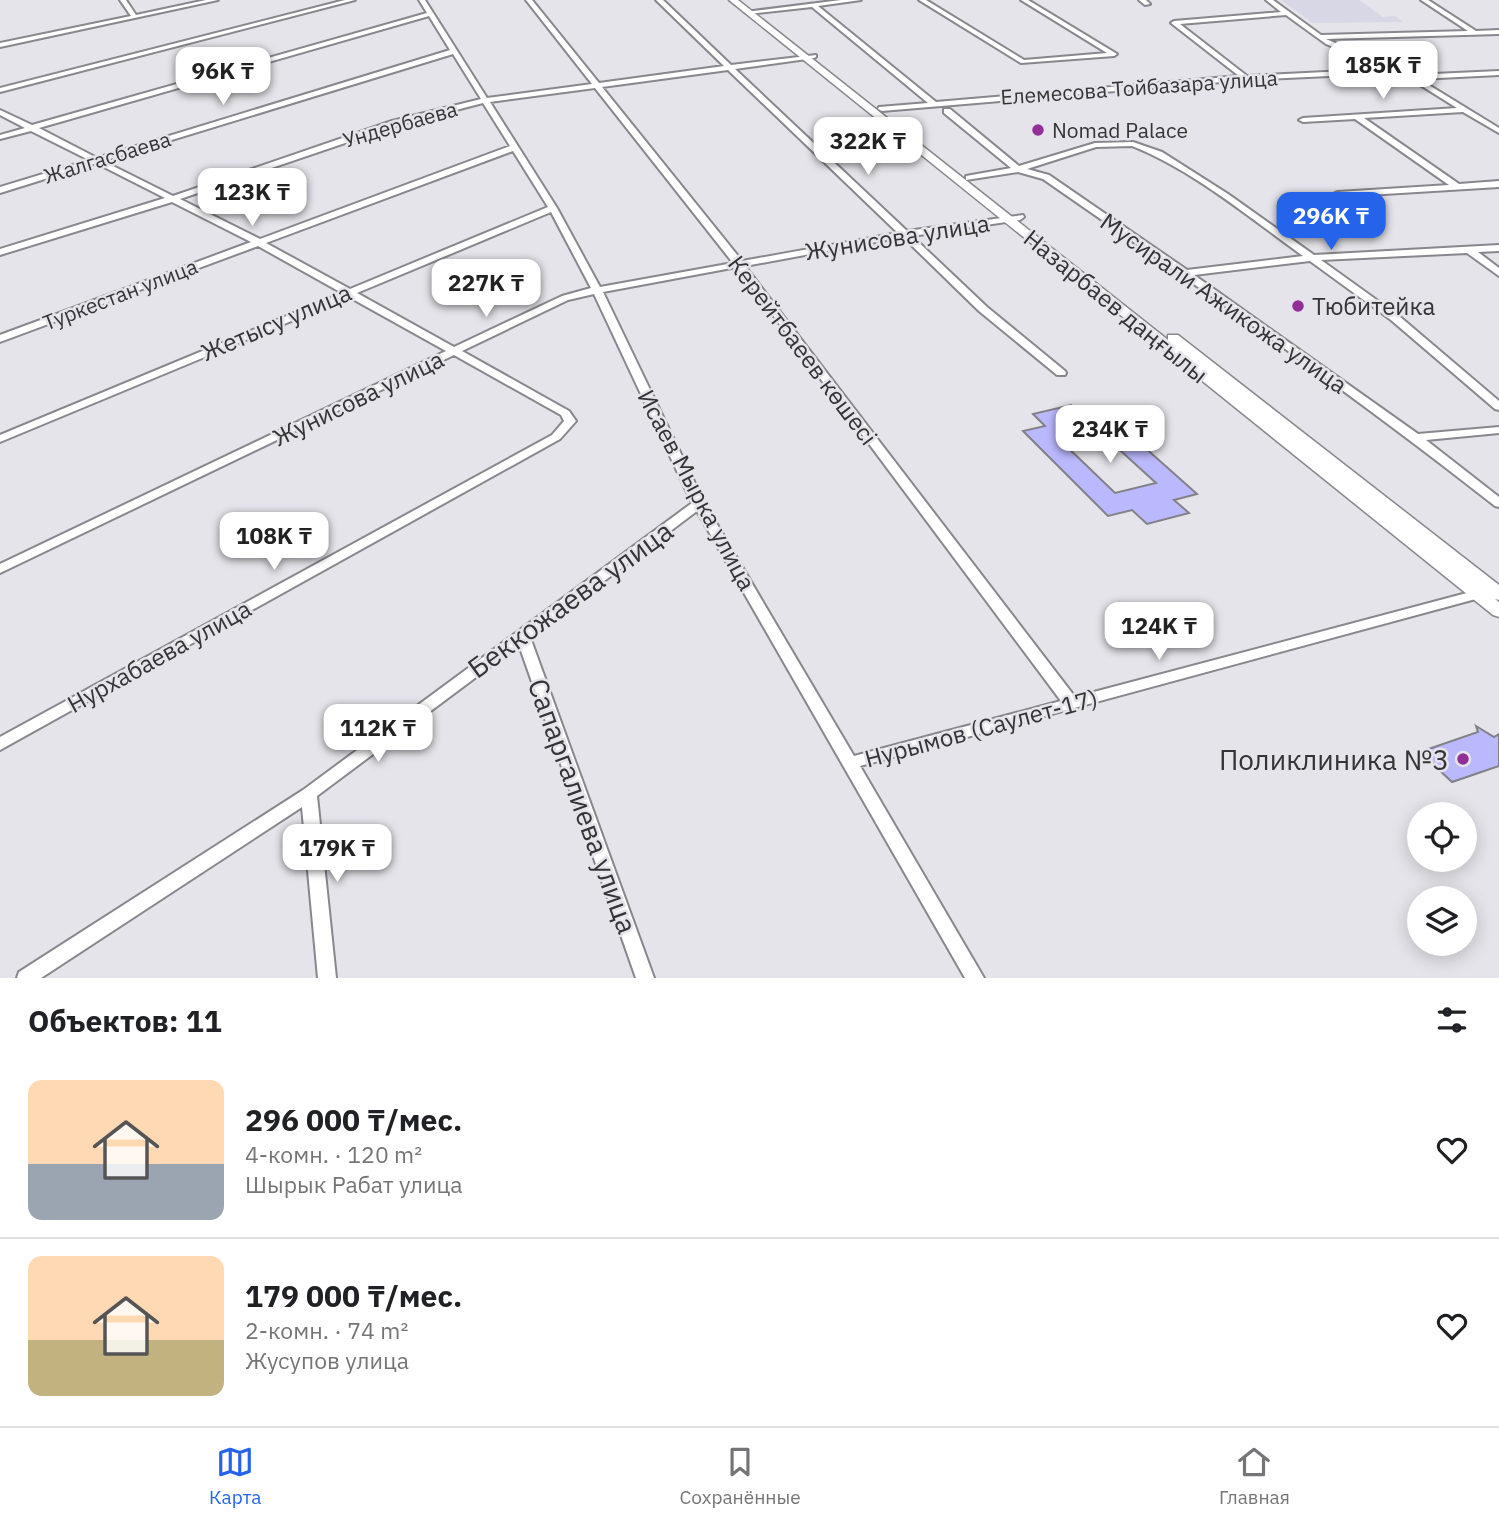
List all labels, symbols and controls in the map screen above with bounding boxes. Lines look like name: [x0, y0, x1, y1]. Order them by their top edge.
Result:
pin: 185K ₸: [1326, 42, 1440, 101]
pin: 96K ₸: [174, 48, 272, 107]
text: 185K ₸: [1345, 49, 1421, 79]
text: 96K ₸: [192, 55, 254, 85]
street label: Елемесова Тойбазара улица: [999, 63, 1279, 111]
street label: Ундербаева: [340, 94, 460, 154]
place label: Nomad Palace: [1052, 116, 1188, 144]
pin: 322K ₸: [811, 118, 925, 177]
marker: Nomad Palace: [1030, 122, 1046, 138]
street label: Жалгасбаева: [40, 124, 174, 190]
text: 322K ₸: [830, 125, 906, 155]
pin: 123K ₸: [195, 168, 309, 228]
text: 123K ₸: [214, 176, 290, 206]
pin: 296K ₸: [1274, 192, 1388, 252]
text: 296K ₸: [1293, 200, 1369, 230]
street label: Мусирали Ажикожа улица: [1094, 205, 1354, 401]
street label: Жунисова улица: [802, 207, 992, 267]
street label: Назарбаев даңғылы: [1017, 222, 1215, 390]
street label: Керейтбаеев көшесі: [721, 249, 885, 451]
street label: Туркестан улица: [39, 252, 201, 336]
pin: 227K ₸: [429, 260, 543, 319]
text: 227K ₸: [448, 267, 524, 297]
street label: Жетысу улица: [196, 276, 356, 368]
place label: Тюбитейка: [1312, 290, 1435, 322]
marker: Тюбитейка: [1290, 298, 1306, 314]
street label: Жунисова улица: [267, 343, 449, 453]
street label: Исаев Мырка улица: [631, 384, 764, 596]
pin: 234K ₸: [1053, 406, 1167, 465]
text: 234K ₸: [1072, 413, 1148, 443]
pin: 108K ₸: [217, 512, 331, 572]
street label: Беккожаева улица: [460, 512, 680, 686]
text: 108K ₸: [236, 520, 312, 550]
street label: Нурхабаева улица: [61, 592, 257, 720]
pin: 124K ₸: [1102, 602, 1216, 662]
text: 124K ₸: [1121, 610, 1197, 640]
street label: Сапаргалиева улица: [520, 673, 646, 939]
street label: Нурымов (Саулет-17): [861, 681, 1101, 775]
pin: 112K ₸: [321, 704, 435, 764]
text: 112K ₸: [340, 712, 416, 742]
place label: Поликлиника №3: [1219, 741, 1449, 778]
marker: Поликлиника №3: [1455, 751, 1471, 767]
map controls: [1407, 802, 1477, 956]
button: locate: [1407, 802, 1477, 872]
pin: 179K ₸: [280, 824, 394, 884]
text: 179K ₸: [299, 832, 375, 862]
button: layers: [1407, 886, 1477, 956]
text: Объектов: 11: [28, 1001, 222, 1040]
icon: filters: [1433, 1001, 1471, 1039]
text: 296 000 ₸/мес.: [245, 1100, 462, 1139]
icon: home: [84, 1108, 168, 1192]
icon: heart: [1433, 1131, 1471, 1169]
text: 4-комн. · 120 m²: [245, 1139, 422, 1169]
text: Шырык Рабат улица: [245, 1169, 463, 1199]
text: 179 000 ₸/мес.: [245, 1276, 462, 1315]
icon: home: [84, 1284, 168, 1368]
icon: heart: [1433, 1307, 1471, 1345]
text: 2-комн. · 74 m²: [245, 1315, 408, 1345]
text: Жусупов улица: [245, 1345, 409, 1375]
tab: Карта: [209, 1443, 261, 1509]
tab: Сохранённые: [680, 1443, 801, 1509]
tab: Главная: [1219, 1443, 1290, 1509]

